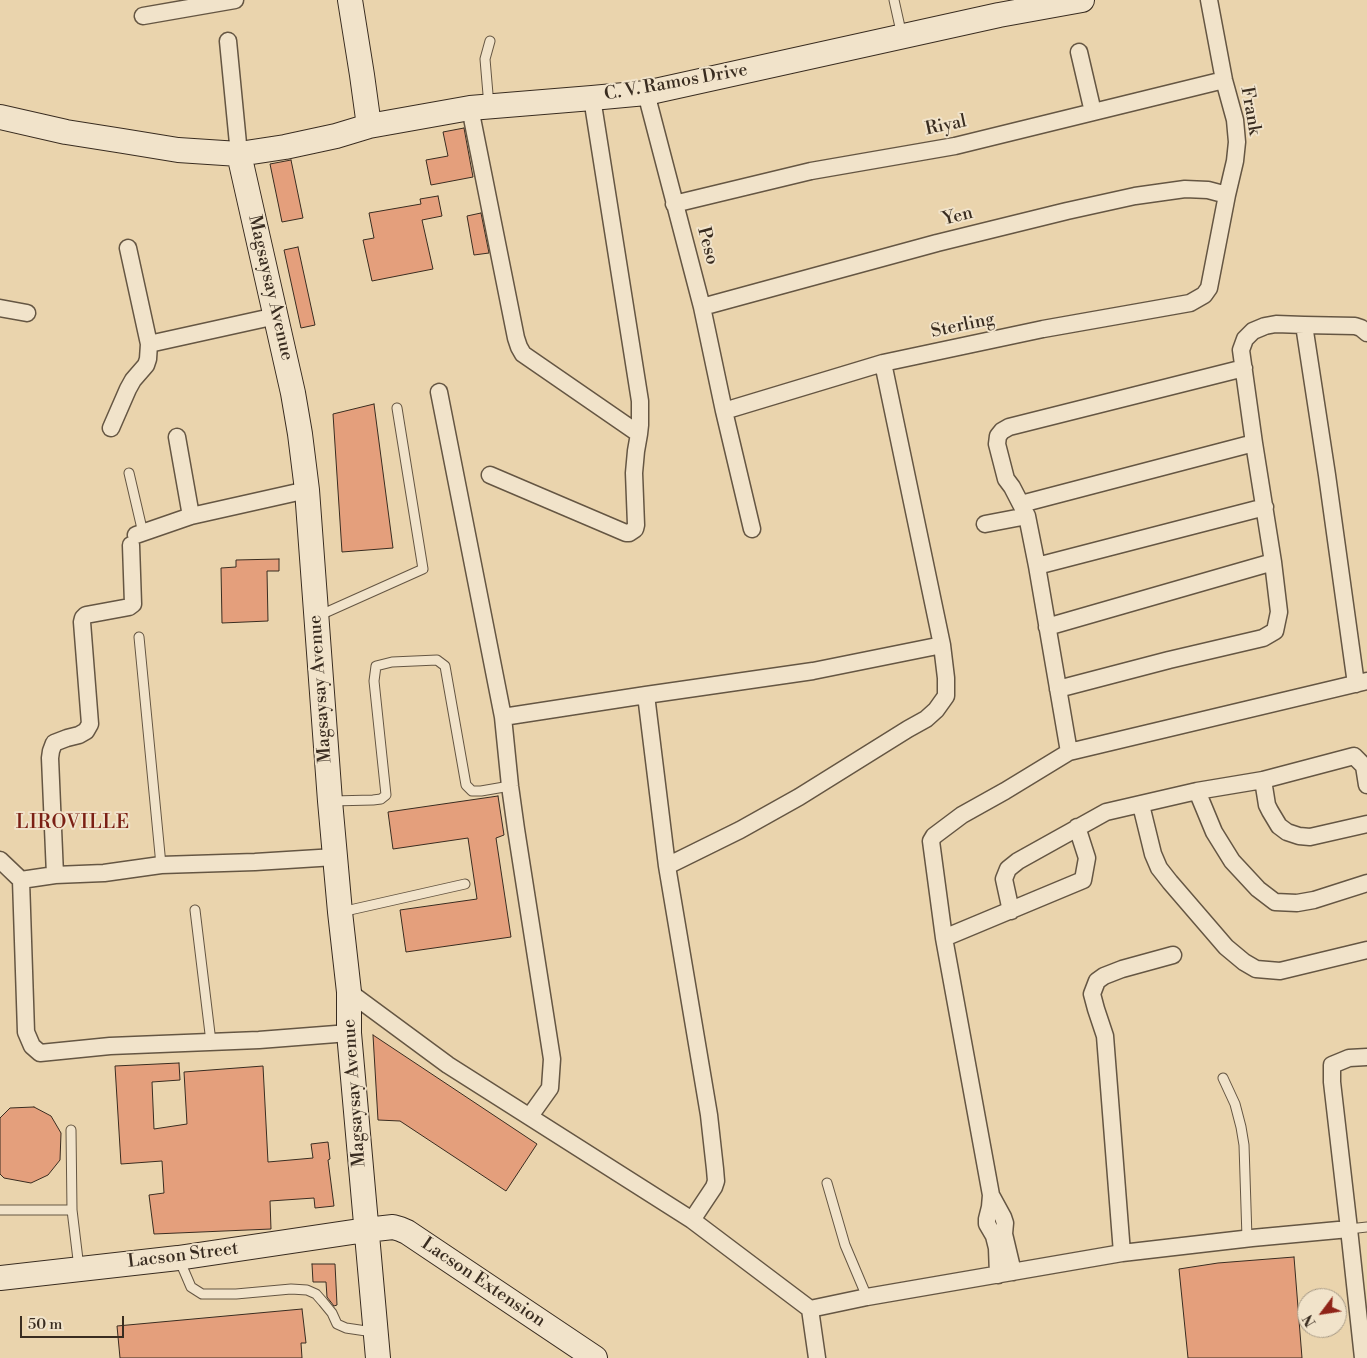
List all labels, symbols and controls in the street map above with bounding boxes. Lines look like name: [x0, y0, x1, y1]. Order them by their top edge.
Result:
street label: C. V. Ramos Drive: [603, 60, 749, 106]
street label: Frank: [1235, 85, 1265, 137]
street label: Riyal: [923, 111, 969, 141]
street label: Yen: [941, 203, 975, 231]
street label: Magsaysay Avenue: [243, 213, 297, 363]
street label: Peso: [692, 225, 722, 267]
street label: Sterling: [929, 309, 997, 343]
street label: Magsaysay Avenue: [305, 614, 337, 764]
district label: LIROVILLE: [15, 812, 131, 834]
street label: Magsaysay Avenue: [339, 1018, 371, 1168]
street label: Lacson Extension: [417, 1234, 549, 1332]
street label: Lacson Street: [126, 1238, 240, 1274]
north arrow: [1297, 1288, 1347, 1338]
scale bar: [22, 1306, 126, 1338]
text: N: [1299, 1311, 1321, 1330]
text: 50 m: [28, 1315, 62, 1334]

